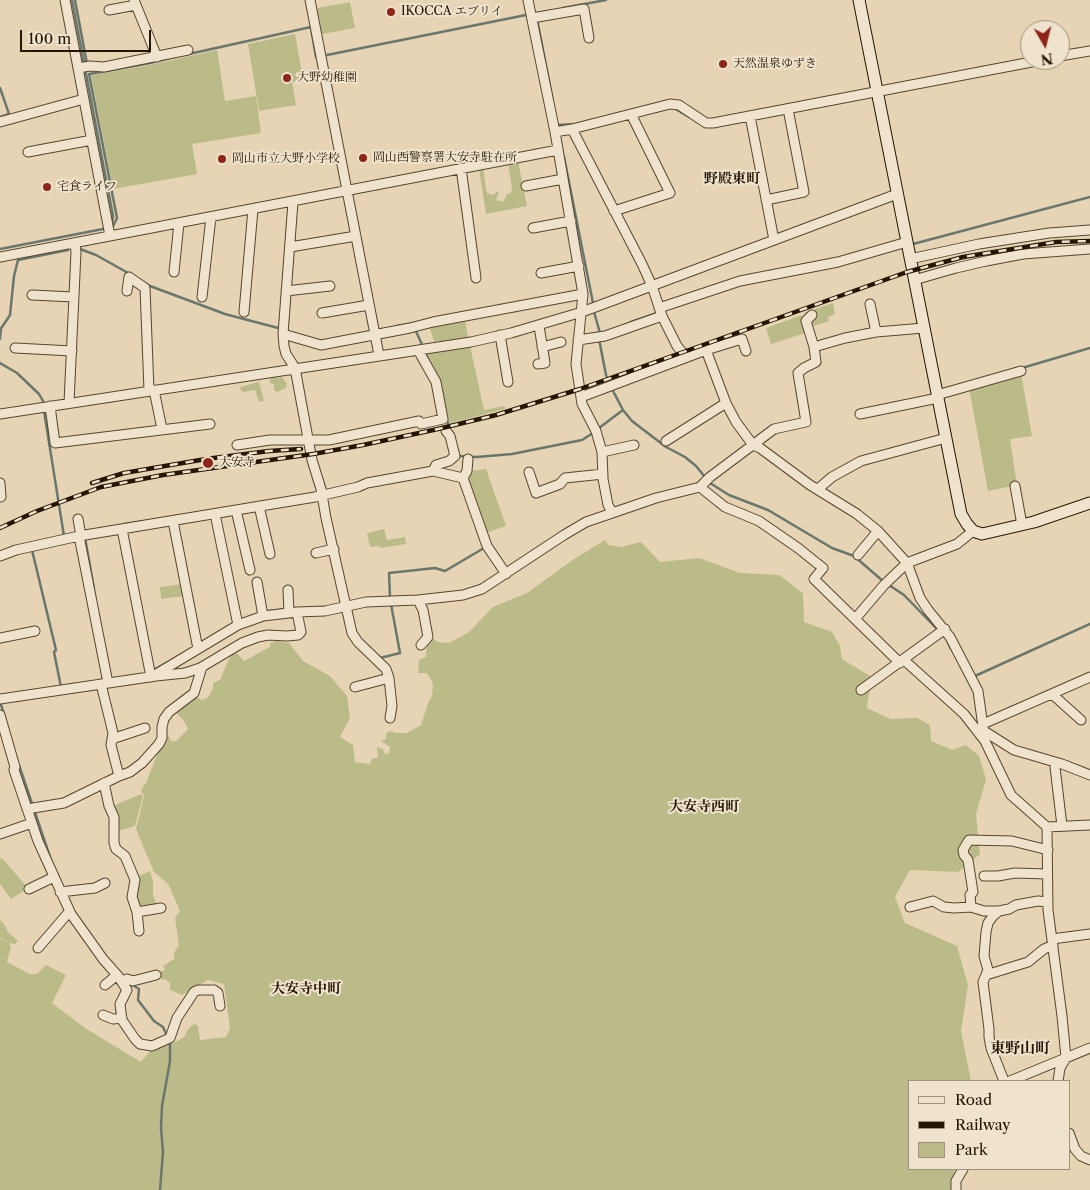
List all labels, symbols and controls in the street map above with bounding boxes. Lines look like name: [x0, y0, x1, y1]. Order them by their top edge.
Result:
place label: IKOCCA エブリイ: [401, 5, 503, 19]
marker: IKOCCA エブリイ: [385, 6, 397, 18]
scale bar: [22, 20, 154, 52]
north arrow: [1020, 20, 1070, 70]
text: 100 m: [28, 29, 71, 48]
text: N: [1040, 49, 1054, 69]
place label: 天然温泉ゆずき: [733, 57, 817, 71]
marker: 天然温泉ゆずき: [717, 58, 729, 70]
place label: 大野幼稚園: [297, 71, 357, 85]
marker: 大野幼稚園: [281, 72, 293, 84]
place label: 岡山西警察署大安寺駐在所: [373, 151, 517, 165]
place label: 岡山市立大野小学校: [232, 152, 340, 166]
marker: 岡山西警察署大安寺駐在所: [357, 152, 369, 164]
marker: 岡山市立大野小学校: [216, 153, 228, 165]
district label: 野殿東町: [704, 171, 760, 187]
place label: 宅食ライフ: [57, 180, 117, 194]
marker: 宅食ライフ: [41, 181, 53, 193]
marker: 大安寺: [201, 456, 215, 470]
place label: 大安寺: [219, 456, 255, 470]
district label: 大安寺西町: [669, 799, 739, 815]
district label: 大安寺中町: [271, 981, 341, 997]
district label: 東野山町: [990, 1040, 1050, 1058]
legend: [908, 1080, 1070, 1170]
text: Road: [955, 1090, 992, 1109]
text: Railway: [955, 1115, 1011, 1134]
text: Park: [955, 1140, 988, 1159]

